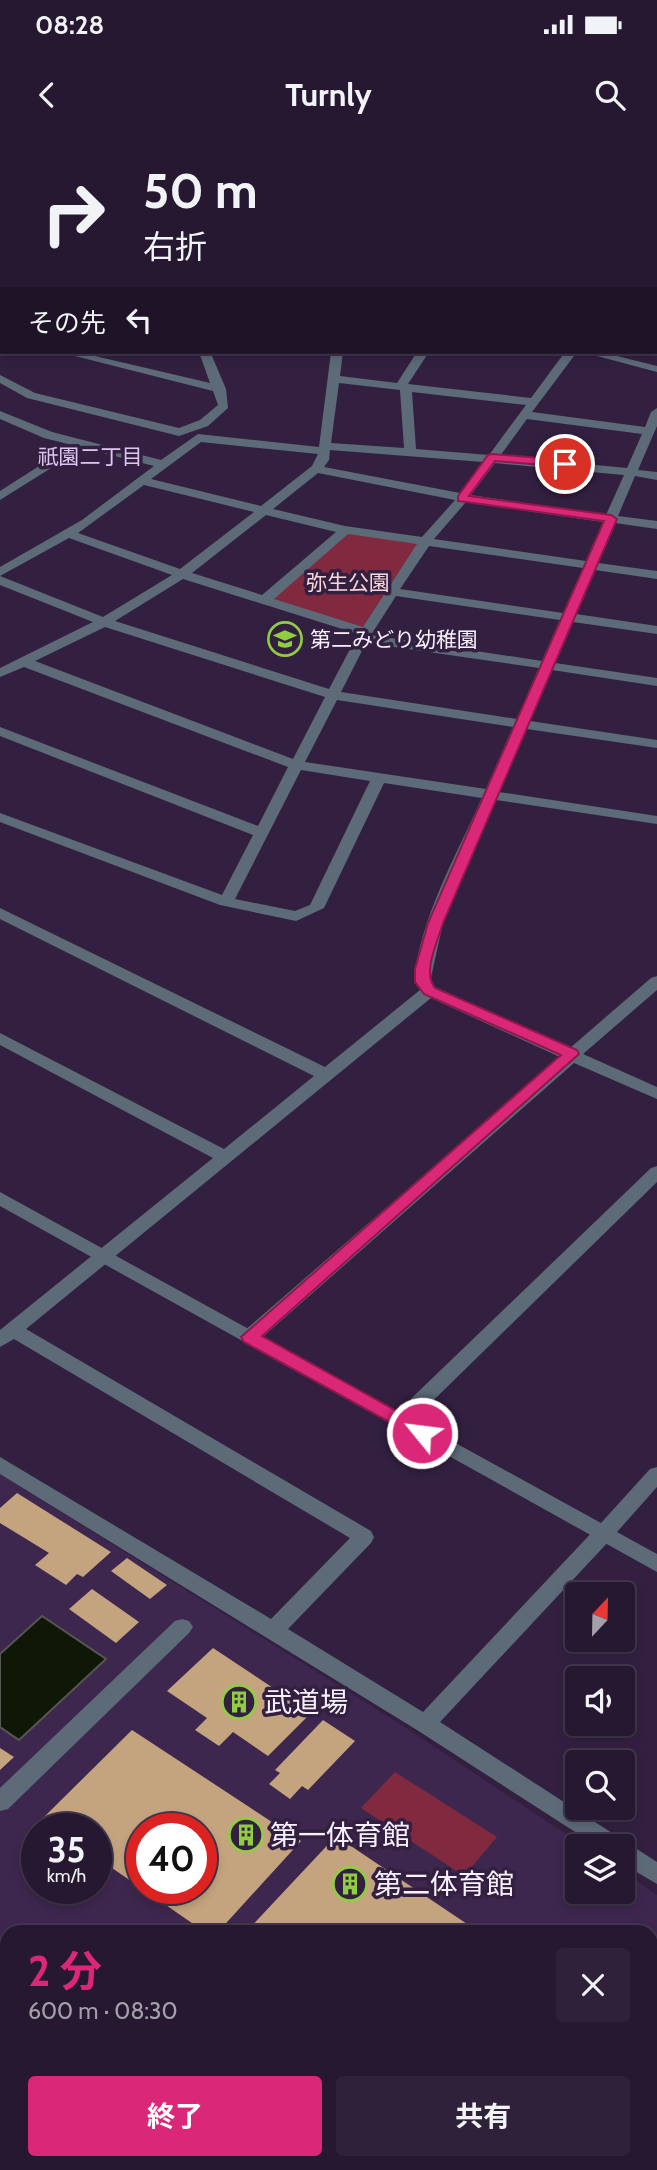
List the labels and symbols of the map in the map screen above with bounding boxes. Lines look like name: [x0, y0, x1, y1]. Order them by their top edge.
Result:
pin: [535, 434, 595, 494]
district label: 祇園二丁目: [38, 444, 143, 469]
park label: 弥生公園: [306, 570, 390, 595]
school or university icon: 第二みどり幼稚園: [266, 620, 304, 658]
place label: 第二みどり幼稚園: [310, 627, 478, 652]
position arrow: [385, 1396, 459, 1470]
north arrow: [565, 1582, 635, 1652]
building icon: 武道場: [220, 1683, 258, 1721]
place label: 武道場: [264, 1685, 348, 1719]
speed limit sign: 40: [126, 1813, 217, 1904]
building icon: 第一体育館: [227, 1816, 265, 1854]
place label: 第一体育館: [270, 1818, 410, 1852]
building icon: 第二体育館: [331, 1865, 369, 1903]
place label: 第二体育館: [374, 1867, 514, 1901]

